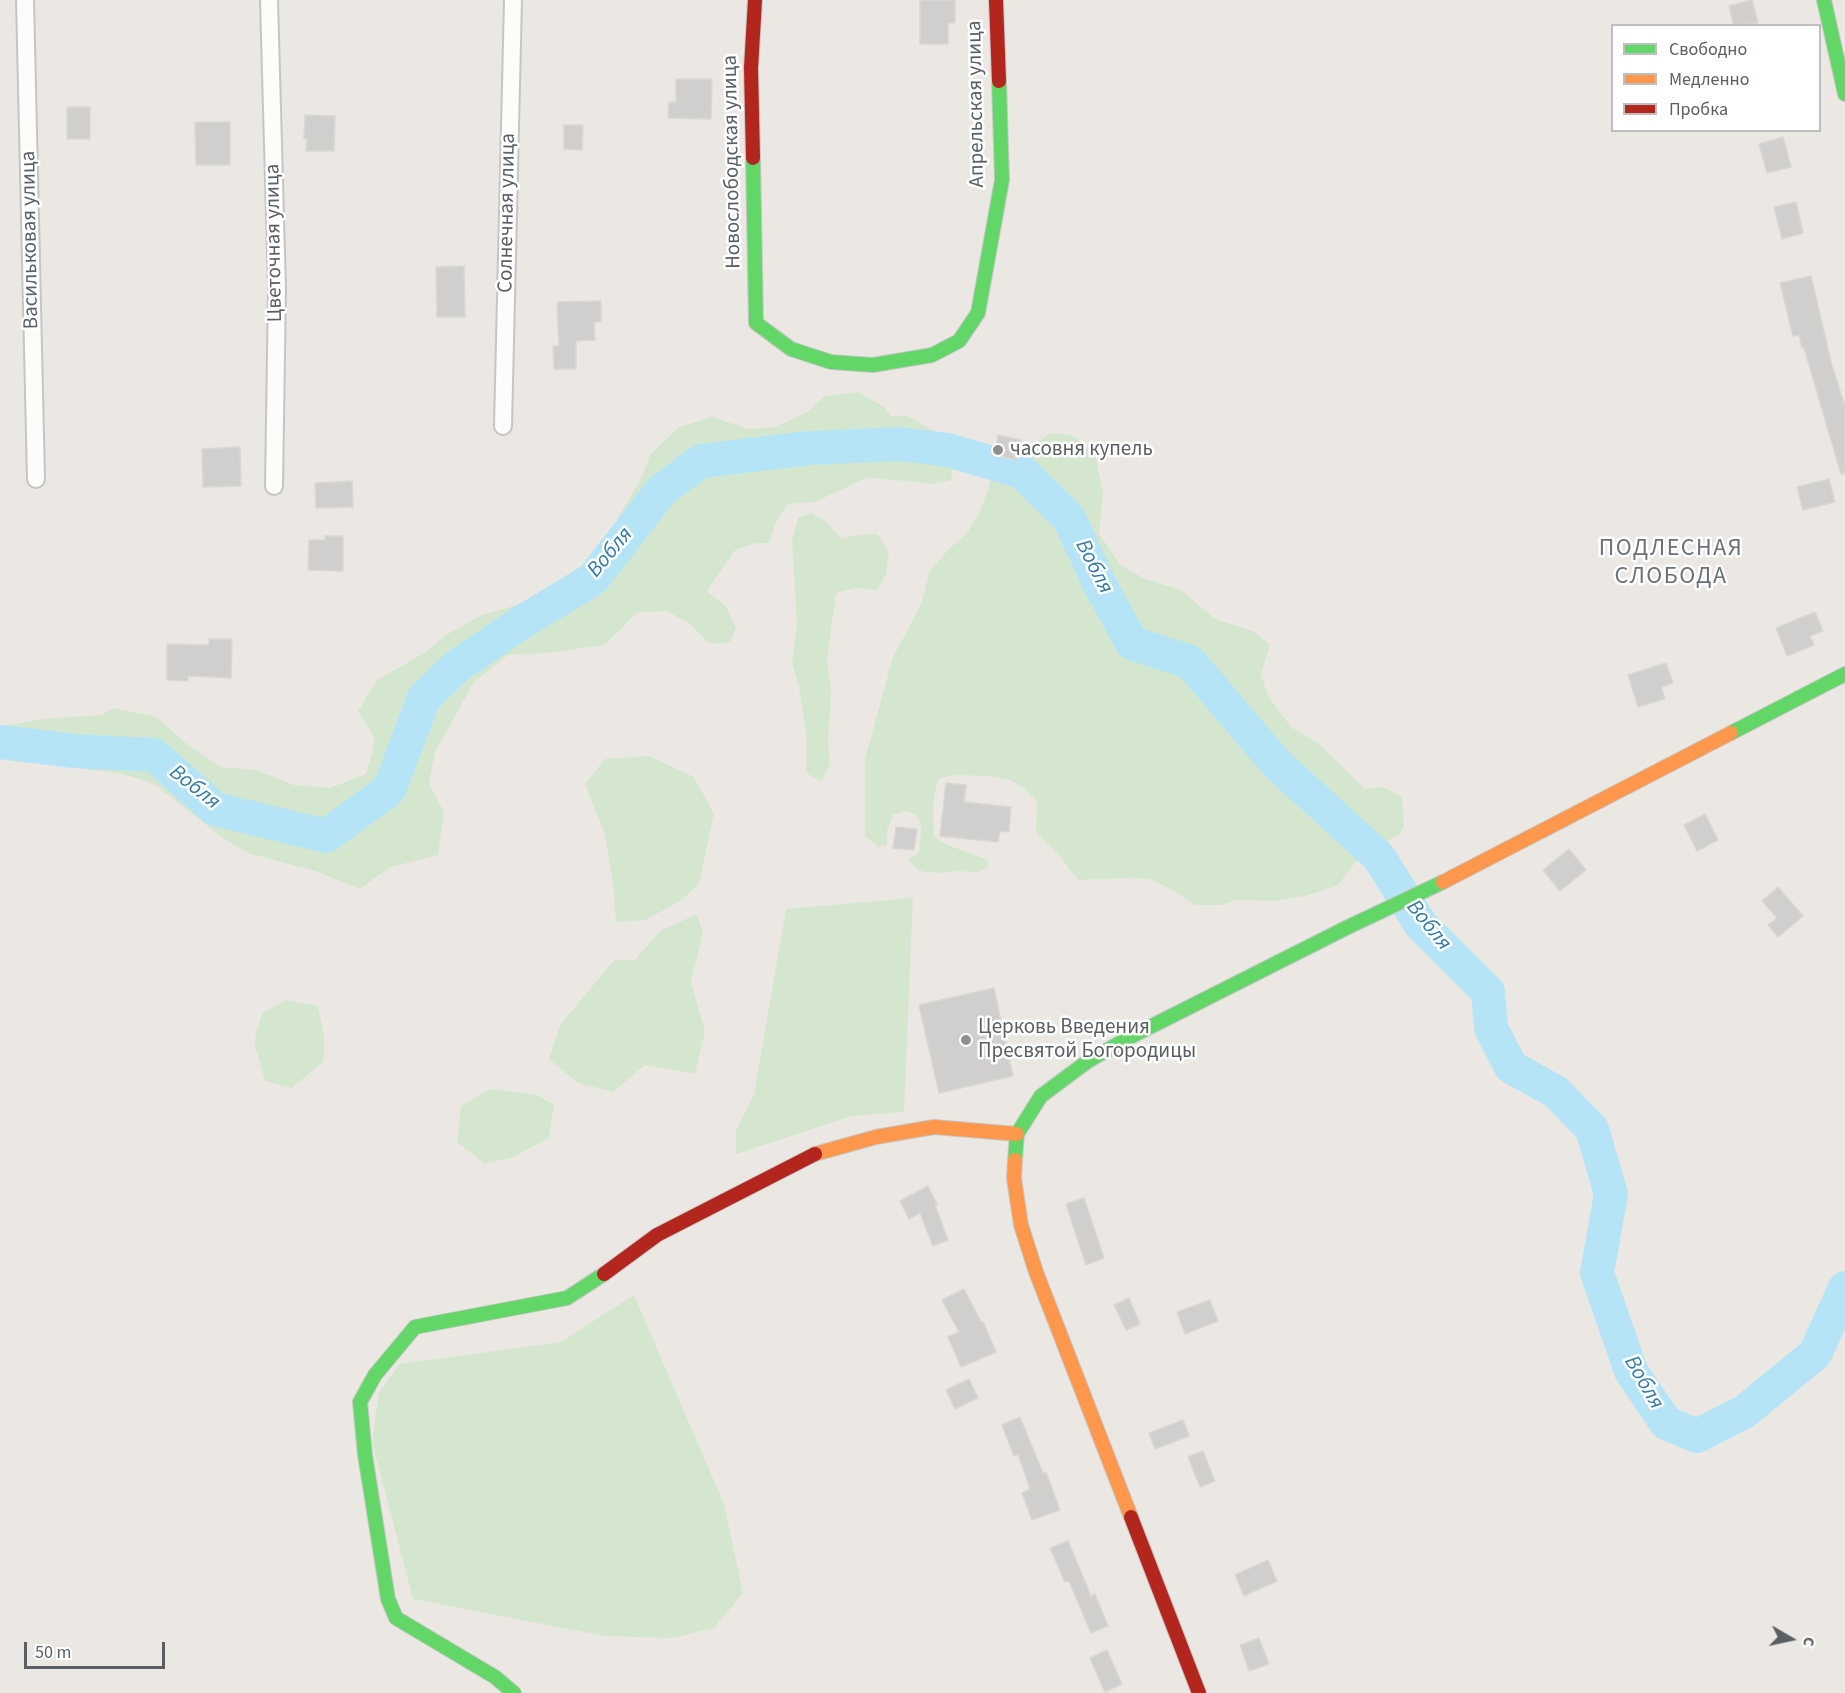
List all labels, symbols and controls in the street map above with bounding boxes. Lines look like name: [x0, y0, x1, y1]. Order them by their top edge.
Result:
street label: Апрельская улица: [963, 20, 991, 188]
legend: [1611, 24, 1821, 132]
text: Свободно: [1669, 37, 1747, 62]
street label: Новослободская улица: [719, 55, 747, 269]
text: Медленно: [1669, 67, 1749, 92]
text: Пробка: [1669, 97, 1728, 122]
street label: Солнечная улица: [494, 133, 522, 293]
street label: Васильковая улица: [17, 151, 45, 329]
street label: Цветочная улица: [261, 164, 289, 322]
place label: часовня купель: [1010, 437, 1153, 463]
marker: часовня купель: [991, 443, 1005, 457]
water label: Вобля: [582, 523, 640, 583]
water label: Вобля: [1068, 535, 1118, 599]
district label: ПОДЛЕСНАЯ СЛОБОДА: [1599, 536, 1743, 592]
water label: Вобля: [163, 760, 225, 816]
water label: Вобля: [1400, 895, 1456, 957]
place label: Церковь Введения Пресвятой Богородицы: [978, 1015, 1196, 1065]
marker: Церковь Введения Пресвятой Богородицы: [959, 1033, 973, 1047]
water label: Вобля: [1617, 1352, 1669, 1414]
north arrow: [1761, 1609, 1821, 1669]
scale bar: [27, 1630, 168, 1668]
text: С: [1797, 1635, 1820, 1648]
text: 50 m: [35, 1640, 71, 1665]

